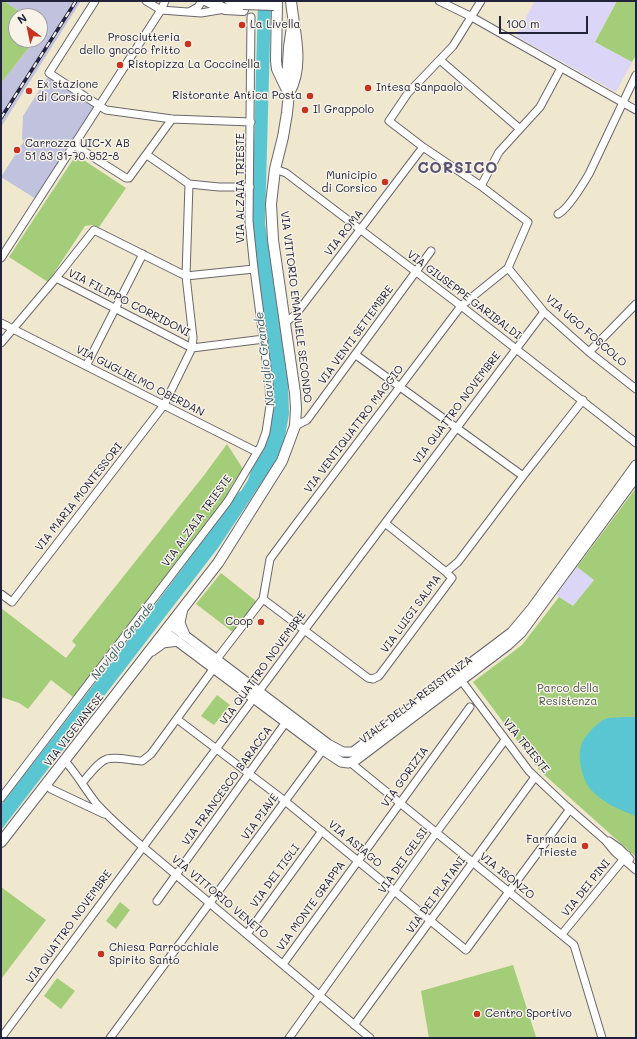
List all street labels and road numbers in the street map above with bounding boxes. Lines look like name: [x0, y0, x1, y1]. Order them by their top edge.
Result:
street label: VIA ALZAIA TRIESTE: [234, 133, 248, 243]
street label: VIA ROMA: [322, 207, 366, 259]
street label: VIA VITTORIO EMANUELE SECONDO: [278, 210, 314, 404]
street label: VIA GIUSEPPE GARIBALDI: [404, 248, 524, 342]
street label: VIA FILIPPO CORRIDONI: [66, 266, 192, 340]
street label: VIA VENTI SETTEMBRE: [316, 283, 396, 387]
street label: VIA UGO FOSCOLO: [543, 292, 629, 370]
street label: VIA GUGLIELMO OBERDAN: [74, 343, 206, 419]
street label: VIA QUATTRO NOVEMBRE: [410, 349, 504, 467]
street label: VIA VENTIQUATTRO MAGGIO: [302, 362, 406, 496]
street label: VIA MARIA MONTESSORI: [33, 440, 125, 554]
street label: VIA ALZAIA TRIESTE: [159, 473, 235, 569]
street label: VIA LUIGI SALMA: [378, 572, 444, 656]
street label: VIA QUATTRO NOVEMBRE: [217, 609, 309, 727]
street label: VIALE DELLA RESISTENZA: [357, 653, 475, 747]
street label: VIA VIGEVANESE: [41, 691, 107, 769]
street label: VIA TRIESTE: [500, 716, 552, 776]
street label: VIA FRANCESCO BARACCA: [179, 724, 275, 848]
street label: VIA GORIZIA: [379, 744, 431, 810]
street label: VIA PIAVE: [239, 791, 281, 843]
street label: VIA ASIAGO: [325, 818, 385, 870]
street label: VIA DEI GELSI: [376, 826, 430, 896]
street label: VIA DEI TIGLI: [248, 842, 302, 910]
street label: VIA ISONZO: [477, 850, 537, 902]
street label: VIA VITTORIO VENETO: [169, 853, 271, 941]
street label: VIA DEI PLATANI: [404, 854, 468, 936]
street label: VIA DEI PINI: [559, 857, 613, 919]
street label: VIA MONTE GRAPPA: [274, 859, 348, 953]
street label: VIA QUATTRO NOVEMBRE: [23, 868, 115, 986]

